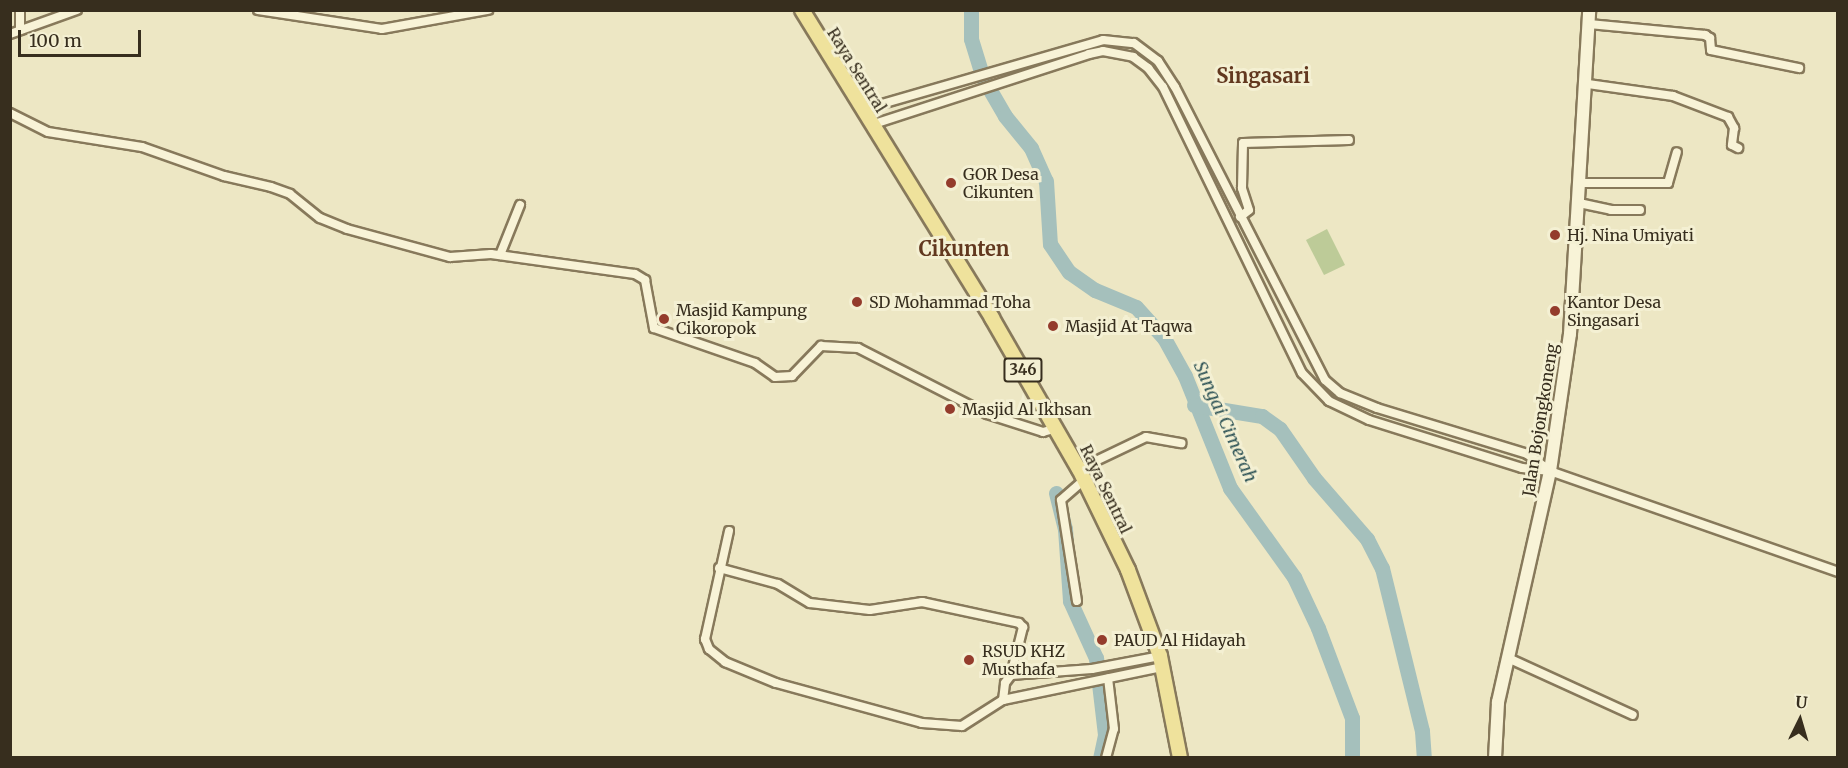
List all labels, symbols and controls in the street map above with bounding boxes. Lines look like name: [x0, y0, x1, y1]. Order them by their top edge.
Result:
scale bar: [21, 18, 144, 56]
street label: Raya Sentral: [823, 24, 891, 116]
text: 100 m: [29, 29, 82, 52]
district label: Singasari: [1216, 63, 1310, 87]
place label: GOR Desa Cikunten: [963, 164, 1039, 202]
marker: GOR Desa Cikunten: [944, 176, 958, 190]
place label: Hj. Nina Umiyati: [1567, 225, 1694, 245]
marker: Hj. Nina Umiyati: [1548, 228, 1562, 242]
district label: Cikunten: [919, 236, 1009, 260]
place label: SD Mohammad Toha: [869, 292, 1031, 312]
place label: Kantor Desa Singasari: [1567, 292, 1661, 330]
marker: SD Mohammad Toha: [850, 295, 864, 309]
place label: Masjid Kampung Cikoropok: [676, 300, 807, 338]
marker: Kantor Desa Singasari: [1548, 304, 1562, 318]
marker: Masjid Kampung Cikoropok: [657, 312, 671, 326]
place label: Masjid At Taqwa: [1065, 316, 1193, 336]
marker: Masjid At Taqwa: [1046, 319, 1060, 333]
street label: Jalan Bojongkoneng: [1518, 342, 1562, 498]
road number: 346: [1002, 358, 1044, 382]
water label: Sungai Cimerah: [1189, 358, 1261, 486]
place label: Masjid Al Ikhsan: [962, 399, 1092, 419]
marker: Masjid Al Ikhsan: [943, 402, 957, 416]
street label: Raya Sentral: [1076, 441, 1136, 537]
place label: PAUD Al Hidayah: [1114, 630, 1246, 650]
marker: PAUD Al Hidayah: [1095, 633, 1109, 647]
place label: RSUD KHZ Musthafa: [982, 641, 1065, 679]
marker: RSUD KHZ Musthafa: [960, 651, 978, 669]
north arrow: [1770, 690, 1830, 750]
text: U: [1795, 692, 1808, 713]

